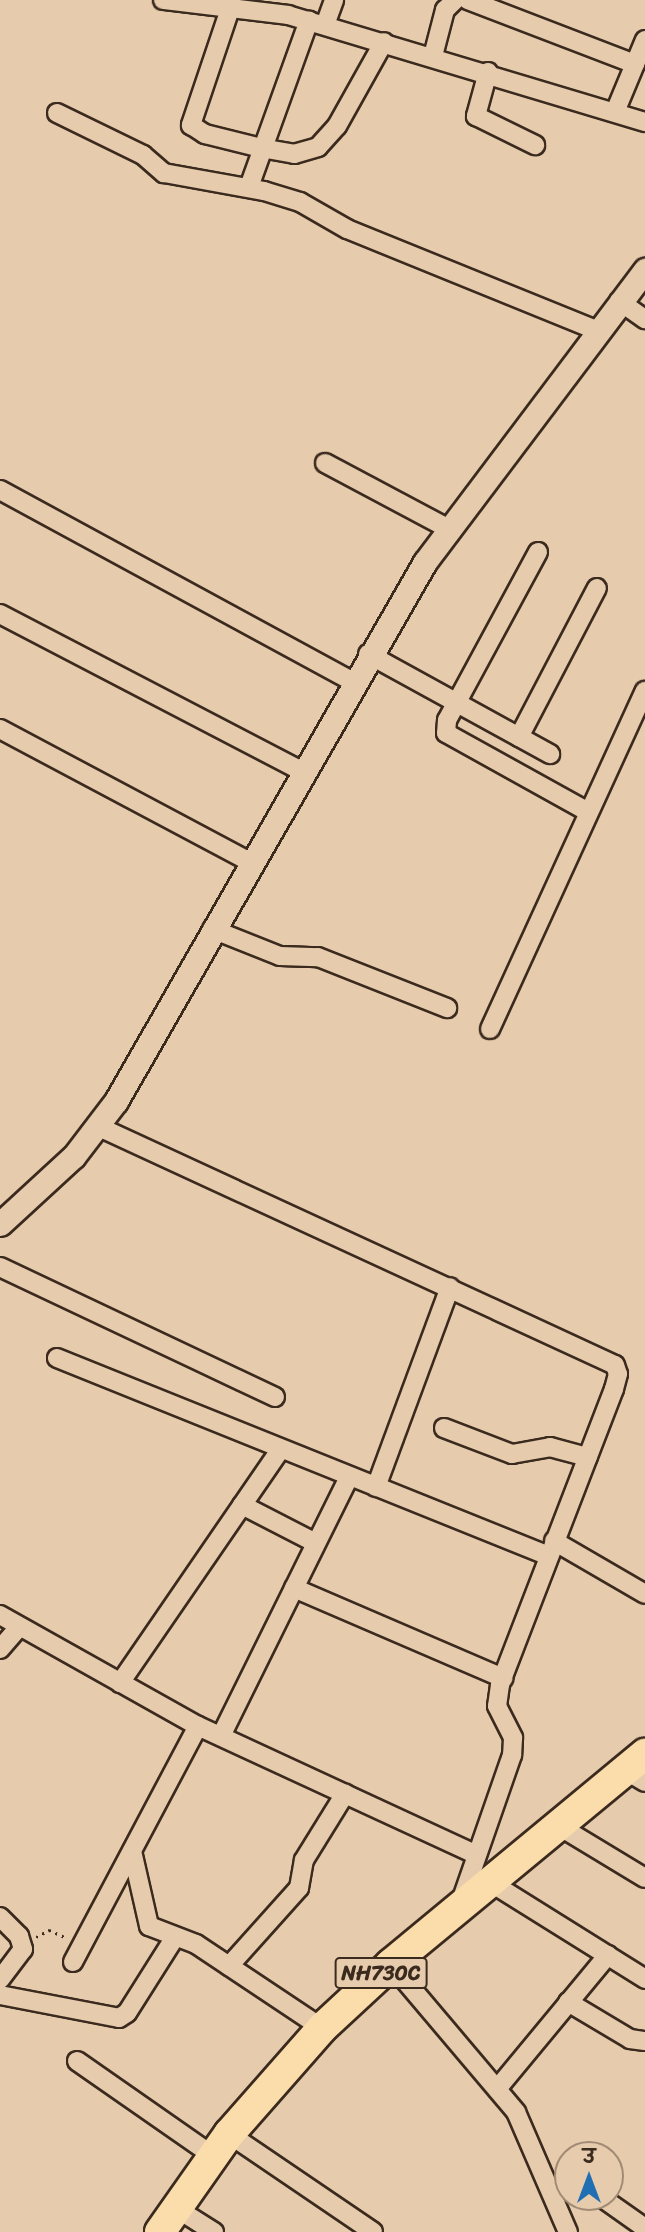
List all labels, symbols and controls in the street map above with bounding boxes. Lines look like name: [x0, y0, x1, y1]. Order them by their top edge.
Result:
road number: NH730C: [334, 1955, 428, 1990]
text: उ: [583, 2140, 595, 2173]
north arrow: [554, 2141, 624, 2211]

